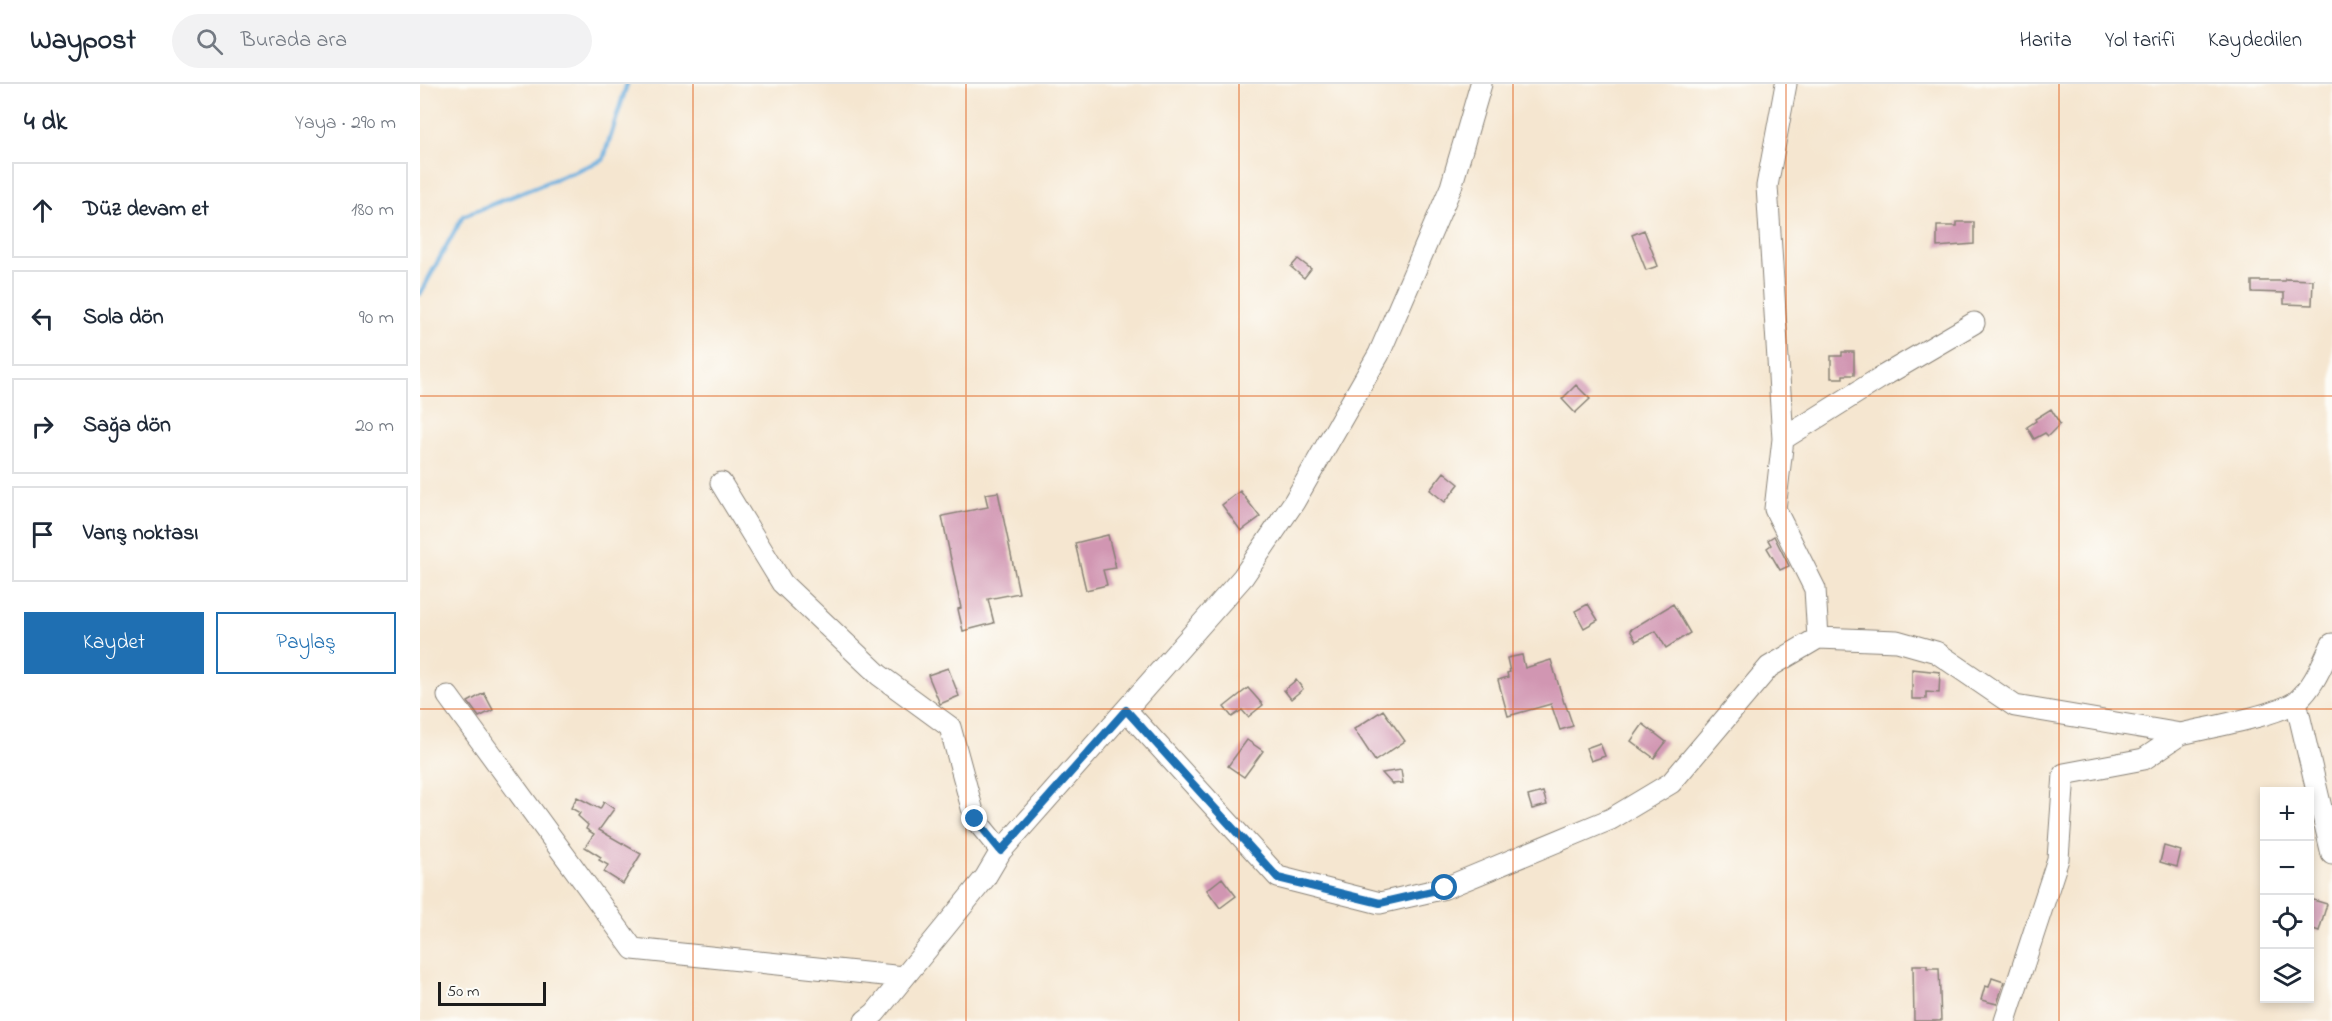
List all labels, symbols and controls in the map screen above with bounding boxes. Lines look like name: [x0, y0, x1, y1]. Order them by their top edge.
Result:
search box: [172, 14, 592, 68]
text: Waypost: [30, 21, 136, 62]
icon: search: [193, 25, 226, 58]
text: Burada ara: [241, 25, 347, 57]
text: Harita: [2020, 26, 2072, 56]
text: Yol tarifi: [2105, 26, 2175, 56]
text: Kaydedilen: [2208, 26, 2302, 56]
text: 4 dk: [24, 104, 67, 142]
text: Yaya · 290 m: [295, 109, 396, 138]
icon: ahead: [26, 194, 59, 227]
text: Düz devam et: [83, 194, 209, 226]
text: 180 m: [351, 196, 394, 225]
icon: left: [26, 302, 59, 335]
text: Sola dön: [83, 302, 164, 334]
text: 90 m: [359, 304, 394, 333]
icon: right: [26, 410, 59, 443]
text: Sağa dön: [83, 410, 171, 442]
text: 20 m: [355, 412, 394, 441]
icon: arrive: [26, 518, 59, 551]
text: Varış noktası: [83, 518, 198, 550]
button: Kaydet: [24, 612, 204, 674]
button: Paylaş: [216, 612, 396, 674]
map controls: [2260, 787, 2314, 1003]
button: +: [2260, 787, 2314, 841]
route end: [961, 805, 987, 831]
button: −: [2260, 841, 2314, 895]
route start: [1431, 874, 1457, 900]
button: locate: [2260, 895, 2314, 949]
button: layers: [2260, 949, 2314, 1003]
scale bar: [438, 979, 546, 1006]
text: 50 m: [447, 980, 479, 1004]

